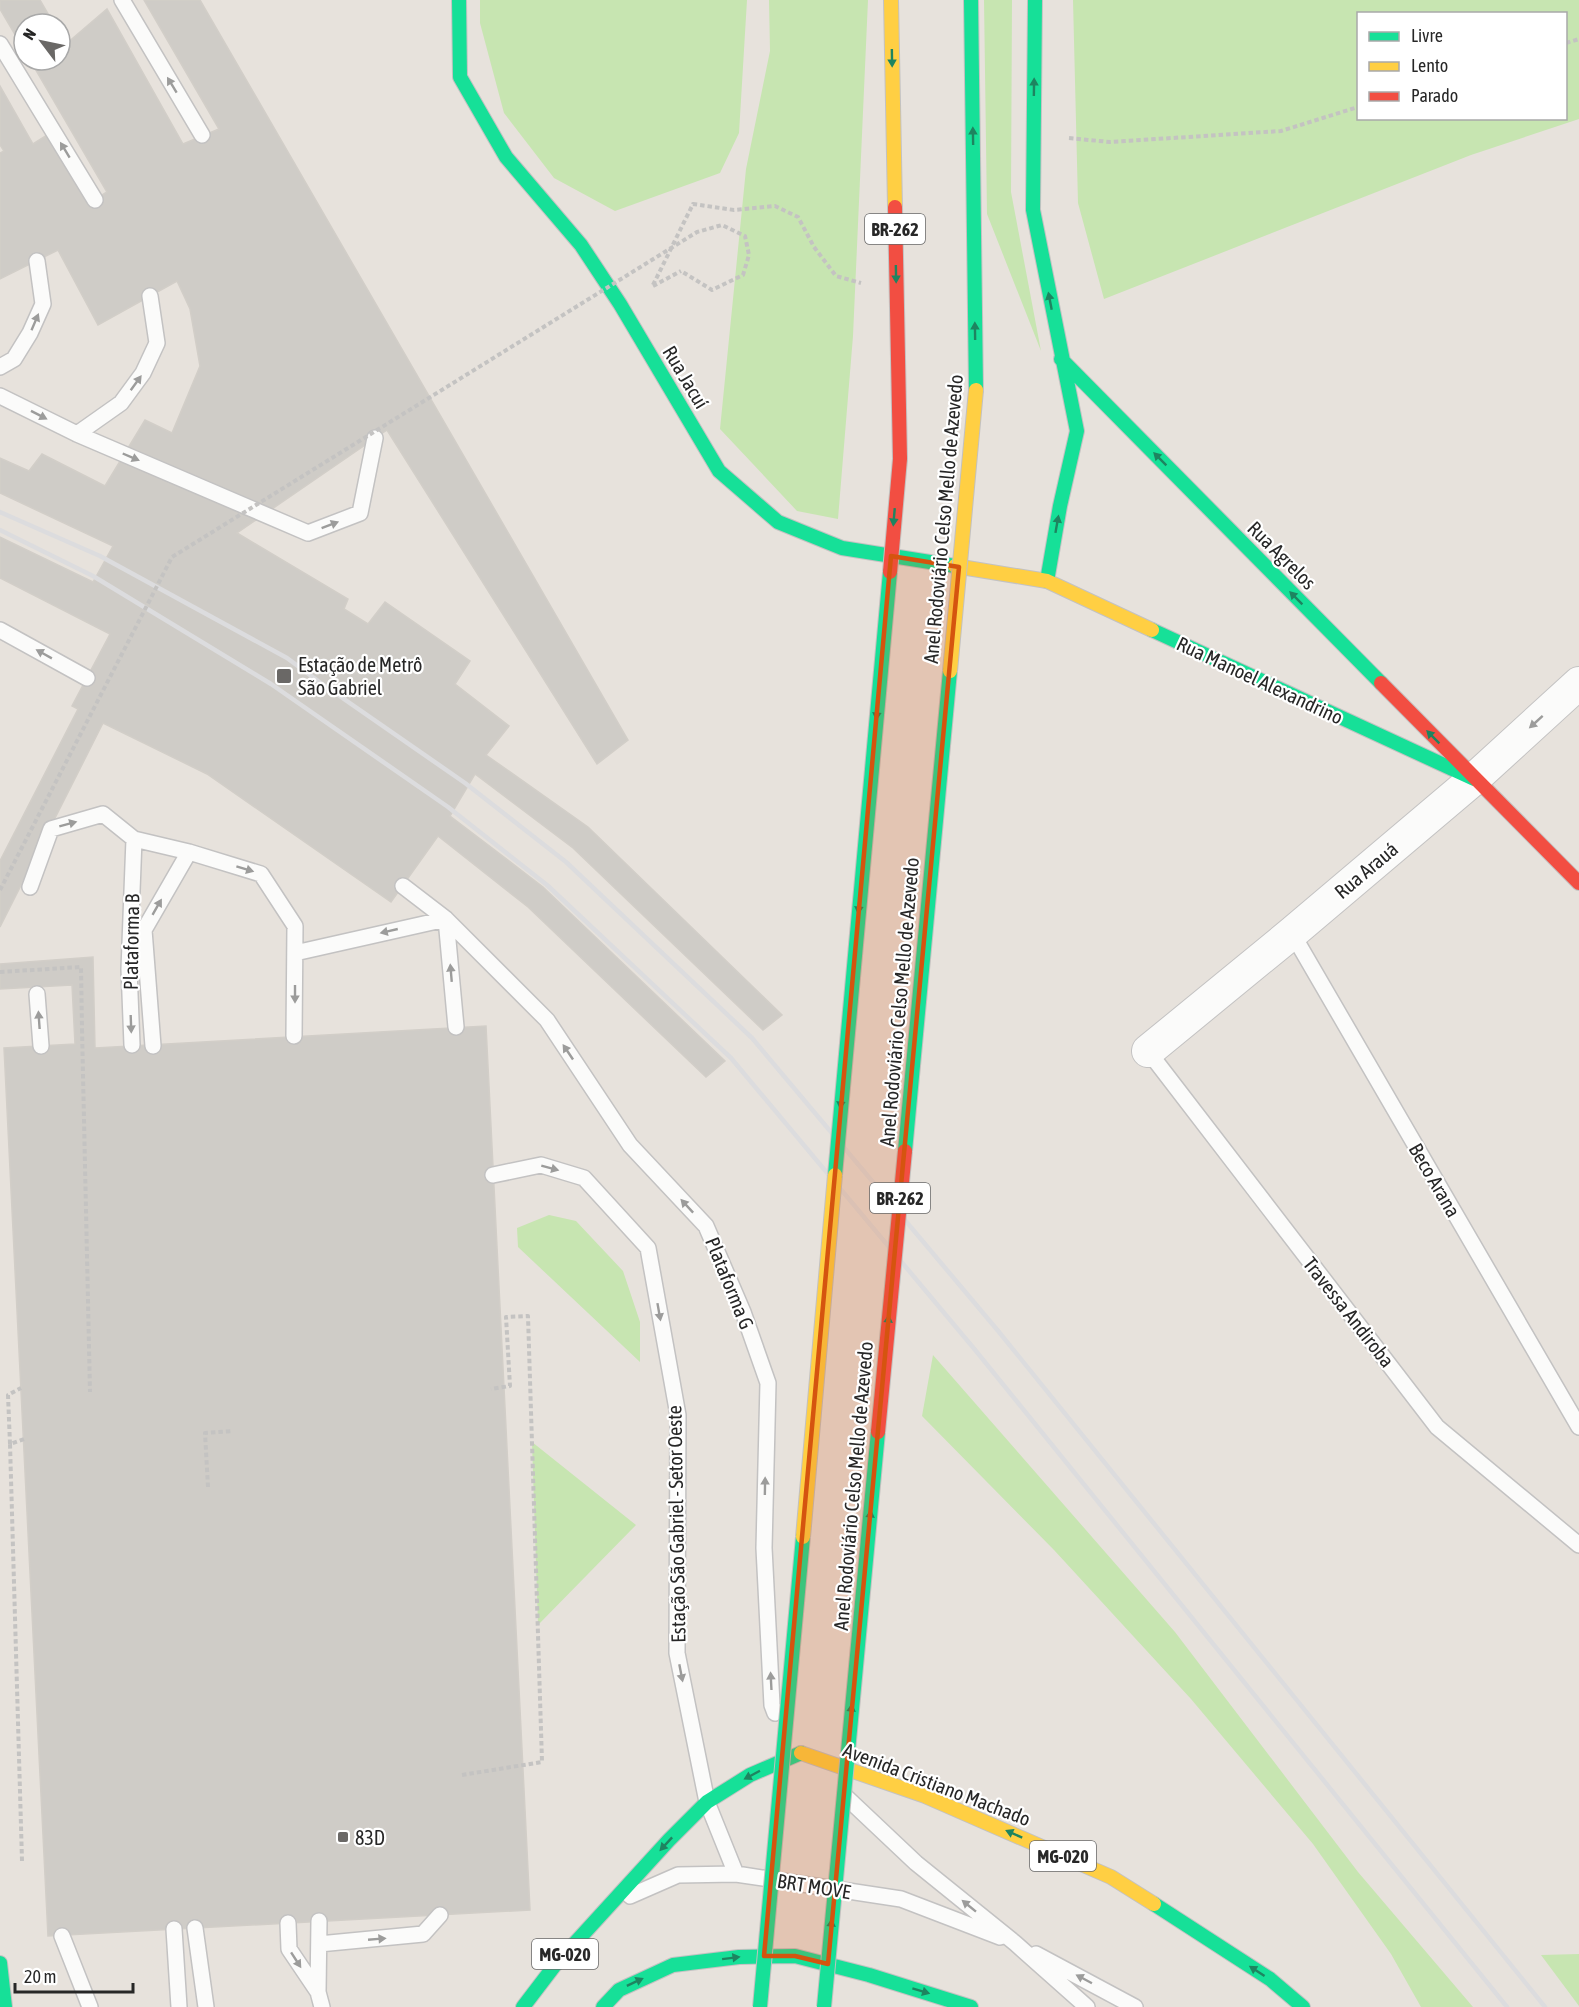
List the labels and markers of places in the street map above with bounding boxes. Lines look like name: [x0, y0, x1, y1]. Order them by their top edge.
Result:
place label: Estação de Metrô São Gabriel: [298, 653, 422, 699]
marker: Estação de Metrô São Gabriel: [275, 667, 293, 685]
place label: 83D: [355, 1826, 385, 1849]
marker: 83D: [336, 1830, 350, 1844]

